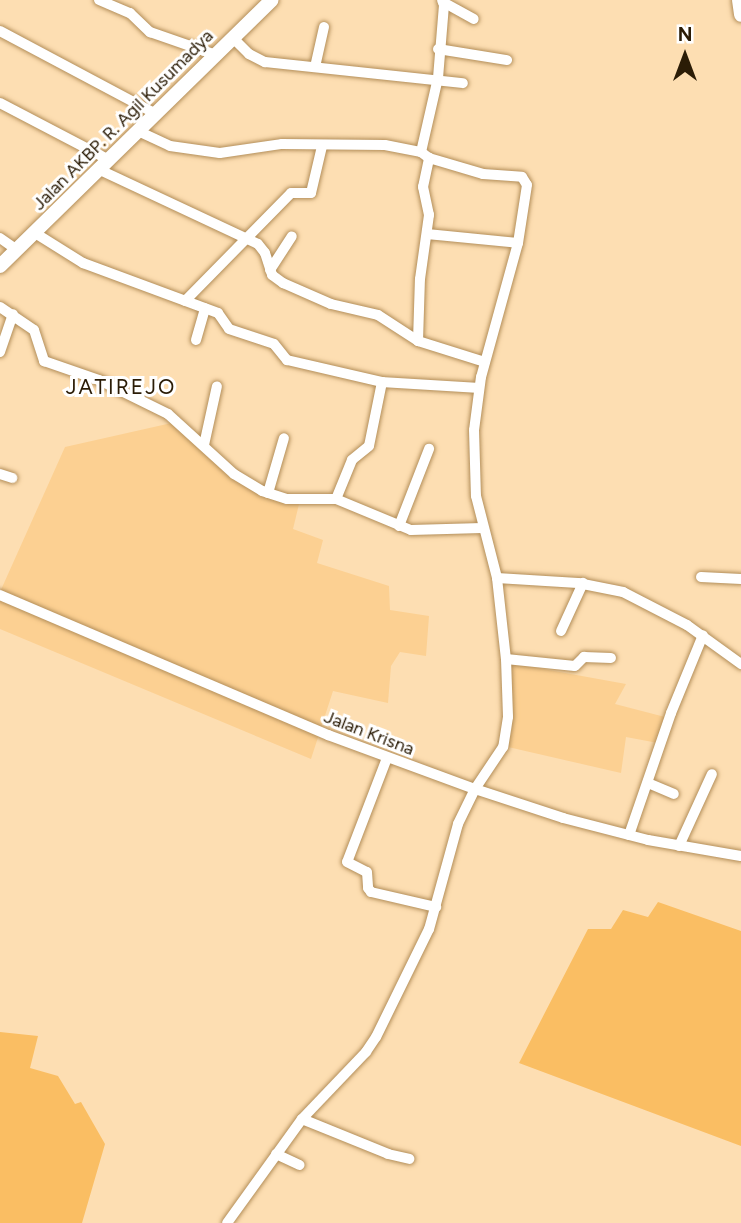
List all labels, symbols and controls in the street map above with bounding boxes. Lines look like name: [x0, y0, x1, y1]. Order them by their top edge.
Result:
north arrow: [650, 21, 720, 91]
text: N: [678, 23, 692, 46]
street label: Jalan AKBP. R. Agil Kusumadya: [28, 25, 218, 215]
district label: JATIREJO: [67, 374, 175, 400]
street label: Jalan Krisna: [321, 706, 417, 760]

